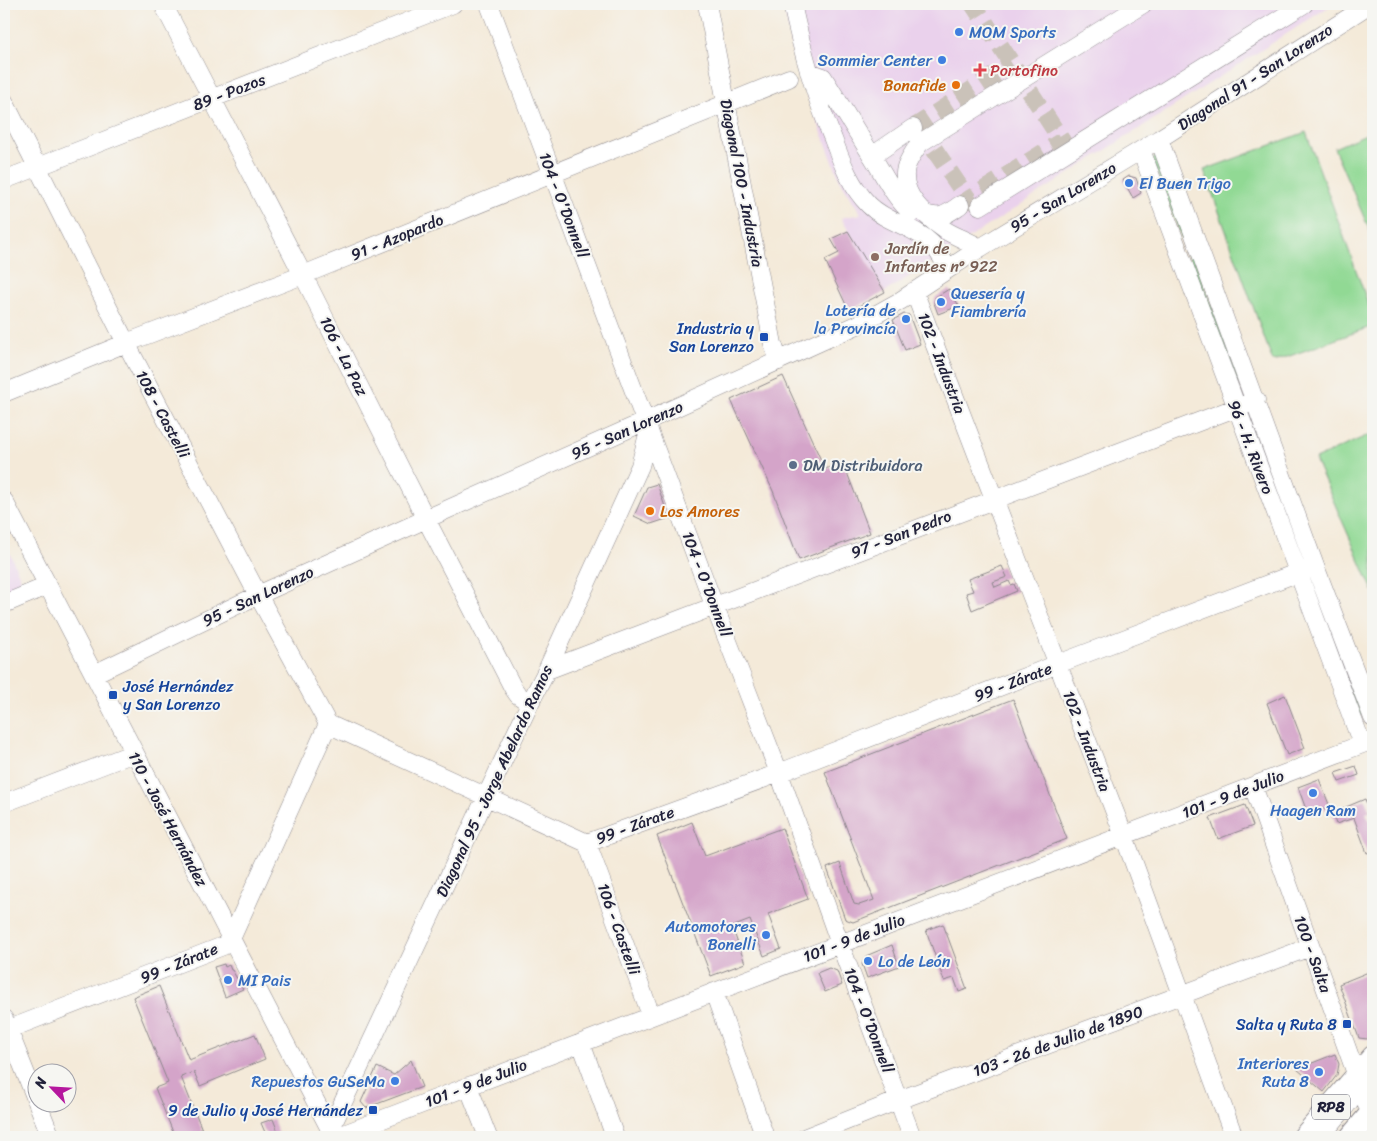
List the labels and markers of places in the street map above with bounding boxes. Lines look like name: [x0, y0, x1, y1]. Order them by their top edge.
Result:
place label: MOM Sports: [969, 18, 1056, 47]
marker: MOM Sports: [953, 26, 965, 38]
place label: Sommier Center: [818, 46, 933, 75]
marker: Sommier Center: [936, 54, 948, 66]
place label: Portofino: [990, 56, 1058, 85]
marker: Portofino: [974, 64, 986, 76]
place label: Bonafide: [883, 71, 946, 100]
marker: Bonafide: [950, 79, 962, 91]
place label: El Buen Trigo: [1139, 169, 1231, 198]
marker: El Buen Trigo: [1123, 177, 1135, 189]
place label: Jardín de Infantes nº 922: [884, 234, 997, 281]
marker: Jardín de Infantes nº 922: [869, 251, 881, 263]
place label: Quesería y Fiambrería: [951, 279, 1026, 326]
place label: Lotería de la Provincía: [814, 296, 896, 343]
marker: Quesería y Fiambrería: [935, 296, 947, 308]
marker: Lotería de la Provincía: [900, 313, 912, 325]
place label: Industria y San Lorenzo: [669, 314, 755, 361]
marker: Industria y San Lorenzo: [758, 331, 770, 343]
place label: DM Distribuidora: [803, 451, 923, 480]
marker: DM Distribuidora: [787, 459, 799, 471]
place label: Los Amores: [660, 497, 740, 526]
marker: Los Amores: [644, 505, 656, 517]
place label: José Hernández y San Lorenzo: [122, 672, 234, 719]
marker: José Hernández y San Lorenzo: [107, 689, 119, 701]
marker: Haagen Ram: [1307, 787, 1319, 799]
place label: Haagen Ram: [1270, 796, 1356, 825]
place label: Automotores Bonelli: [664, 912, 757, 959]
marker: Automotores Bonelli: [760, 929, 772, 941]
place label: Lo de León: [878, 947, 951, 976]
marker: Lo de León: [862, 955, 874, 967]
place label: MI Pais: [238, 966, 291, 995]
marker: MI Pais: [222, 974, 234, 986]
place label: Salta y Ruta 8: [1236, 1010, 1337, 1039]
marker: Salta y Ruta 8: [1341, 1018, 1353, 1030]
place label: Interiores Ruta 8: [1237, 1049, 1310, 1096]
marker: Interiores Ruta 8: [1313, 1066, 1325, 1078]
place label: Repuestos GuSeMa: [252, 1067, 385, 1096]
marker: Repuestos GuSeMa: [389, 1075, 401, 1087]
place label: 9 de Julio y José Hernández: [168, 1096, 363, 1125]
marker: 9 de Julio y José Hernández: [367, 1104, 379, 1116]

